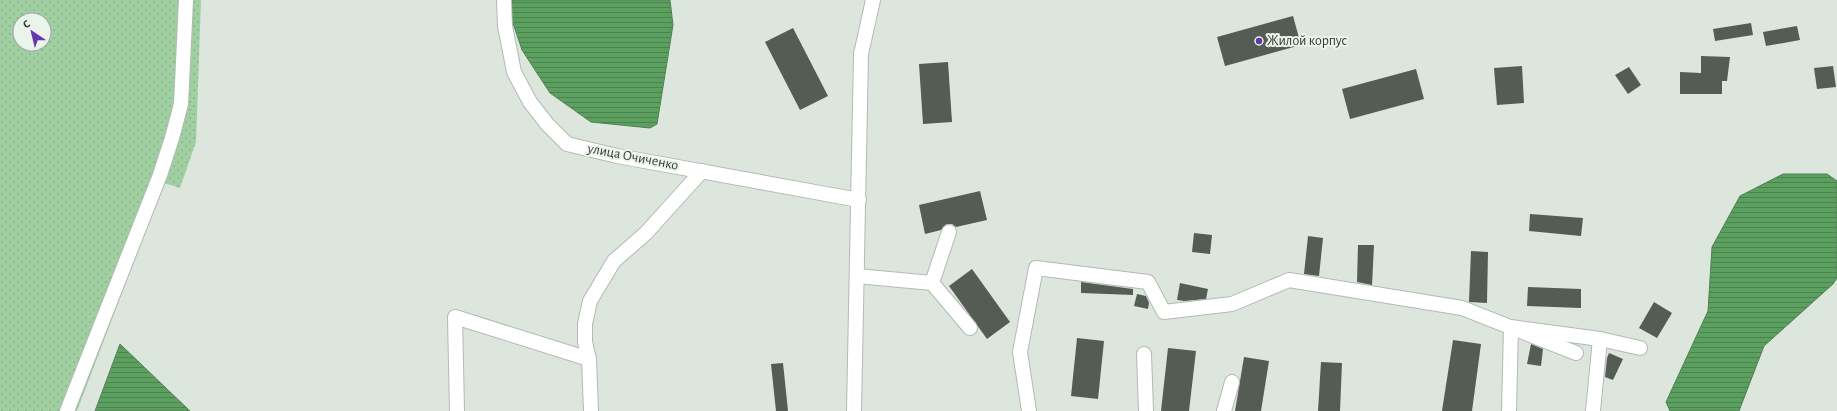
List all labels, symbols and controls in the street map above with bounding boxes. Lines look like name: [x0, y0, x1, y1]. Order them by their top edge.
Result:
north arrow: [12, 12, 52, 52]
text: С: [21, 18, 32, 30]
place label: Жилой корпус: [1267, 34, 1348, 48]
marker: Жилой корпус: [1254, 36, 1264, 46]
street label: улица Очиченко: [585, 141, 680, 173]

